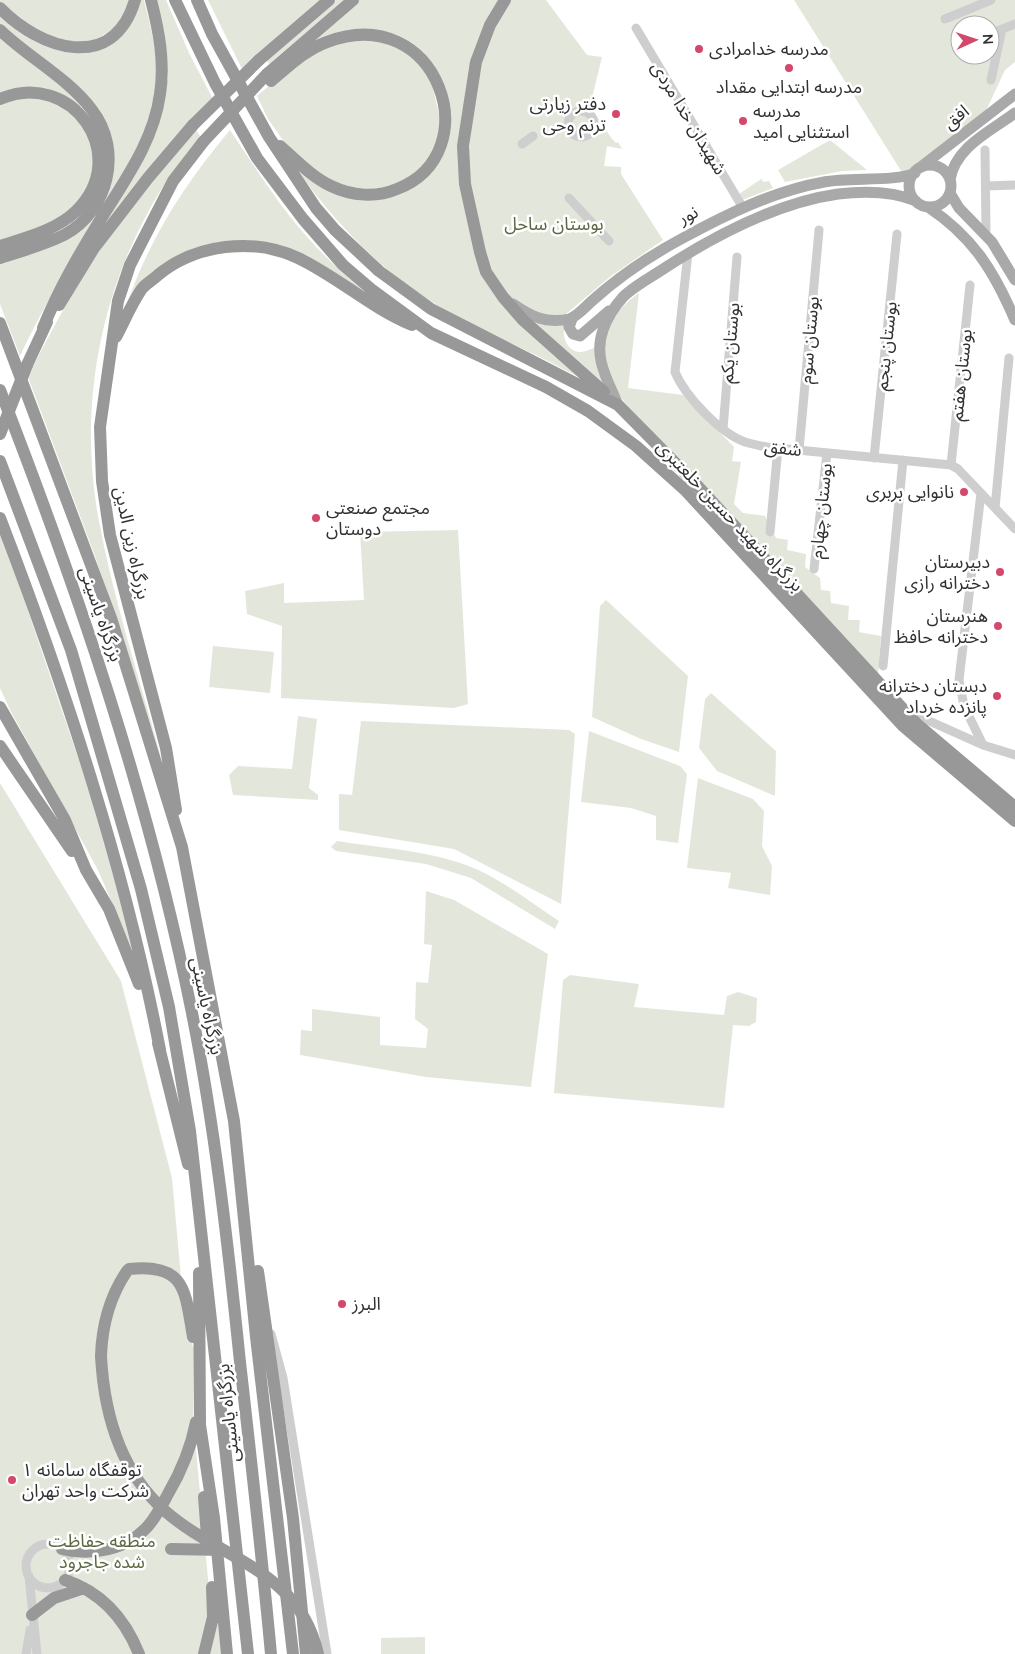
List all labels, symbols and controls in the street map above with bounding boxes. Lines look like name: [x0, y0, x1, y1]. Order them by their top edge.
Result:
north arrow: [950, 15, 1000, 65]
text: N: [978, 34, 997, 45]
place label: مدرسه خدامرادی: [709, 37, 829, 61]
marker: مدرسه خدامرادی: [693, 43, 705, 55]
street label: شهیدان خدا مردی: [646, 57, 732, 179]
marker: مدرسه ابتدایی مقداد: [783, 62, 795, 74]
place label: مدرسه ابتدایی مقداد: [716, 75, 862, 99]
place label: دفتر زیارتی ترنم وحی: [530, 92, 606, 138]
place label: مدرسه استثنایی امید: [753, 99, 850, 144]
street label: افق: [938, 99, 974, 135]
marker: دفتر زیارتی ترنم وحی: [610, 108, 622, 120]
marker: مدرسه استثنایی امید: [737, 115, 749, 127]
street label: نور: [673, 200, 702, 231]
park label: بوستان ساحل: [504, 212, 604, 236]
street label: بوستان سوم: [793, 295, 827, 385]
street label: بوستان پنجم: [869, 300, 904, 392]
street label: بوستان یکم: [715, 302, 746, 384]
street label: بوستان هفتم: [944, 328, 979, 422]
street label: شفق: [763, 434, 803, 462]
street label: بزرگراه شهید حسین خلعتبری: [651, 435, 809, 597]
street label: بوستان چهارم: [804, 462, 840, 560]
place label: نانوایی بربری: [866, 480, 954, 504]
street label: بزرگراه زین الدین: [108, 485, 156, 601]
marker: نانوایی بربری: [958, 486, 970, 498]
place label: مجتمع صنعتی دوستان: [326, 496, 430, 541]
marker: مجتمع صنعتی دوستان: [310, 512, 322, 524]
place label: دبیرستان دخترانه رازی: [904, 550, 990, 595]
street label: بزرگراه یاسینی: [74, 563, 128, 665]
marker: دبیرستان دخترانه رازی: [994, 566, 1006, 578]
place label: هنرستان دخترانه حافظ: [894, 604, 988, 649]
marker: هنرستان دخترانه حافظ: [992, 620, 1004, 632]
place label: دبستان دخترانه پانزده خرداد: [879, 674, 987, 719]
marker: دبستان دخترانه پانزده خرداد: [991, 690, 1003, 702]
street label: بزرگراه یاسینی: [185, 955, 229, 1057]
place label: البرز: [351, 1292, 381, 1316]
marker: البرز: [336, 1298, 348, 1310]
street label: بزرگراه یاسینی: [211, 1363, 245, 1463]
place label: توقفگاه سامانه ۱ شرکت واحد تهران: [22, 1458, 149, 1503]
marker: توقفگاه سامانه ۱ شرکت واحد تهران: [6, 1474, 18, 1486]
park label: منطقه حفاظت شده جاجرود: [48, 1529, 156, 1574]

